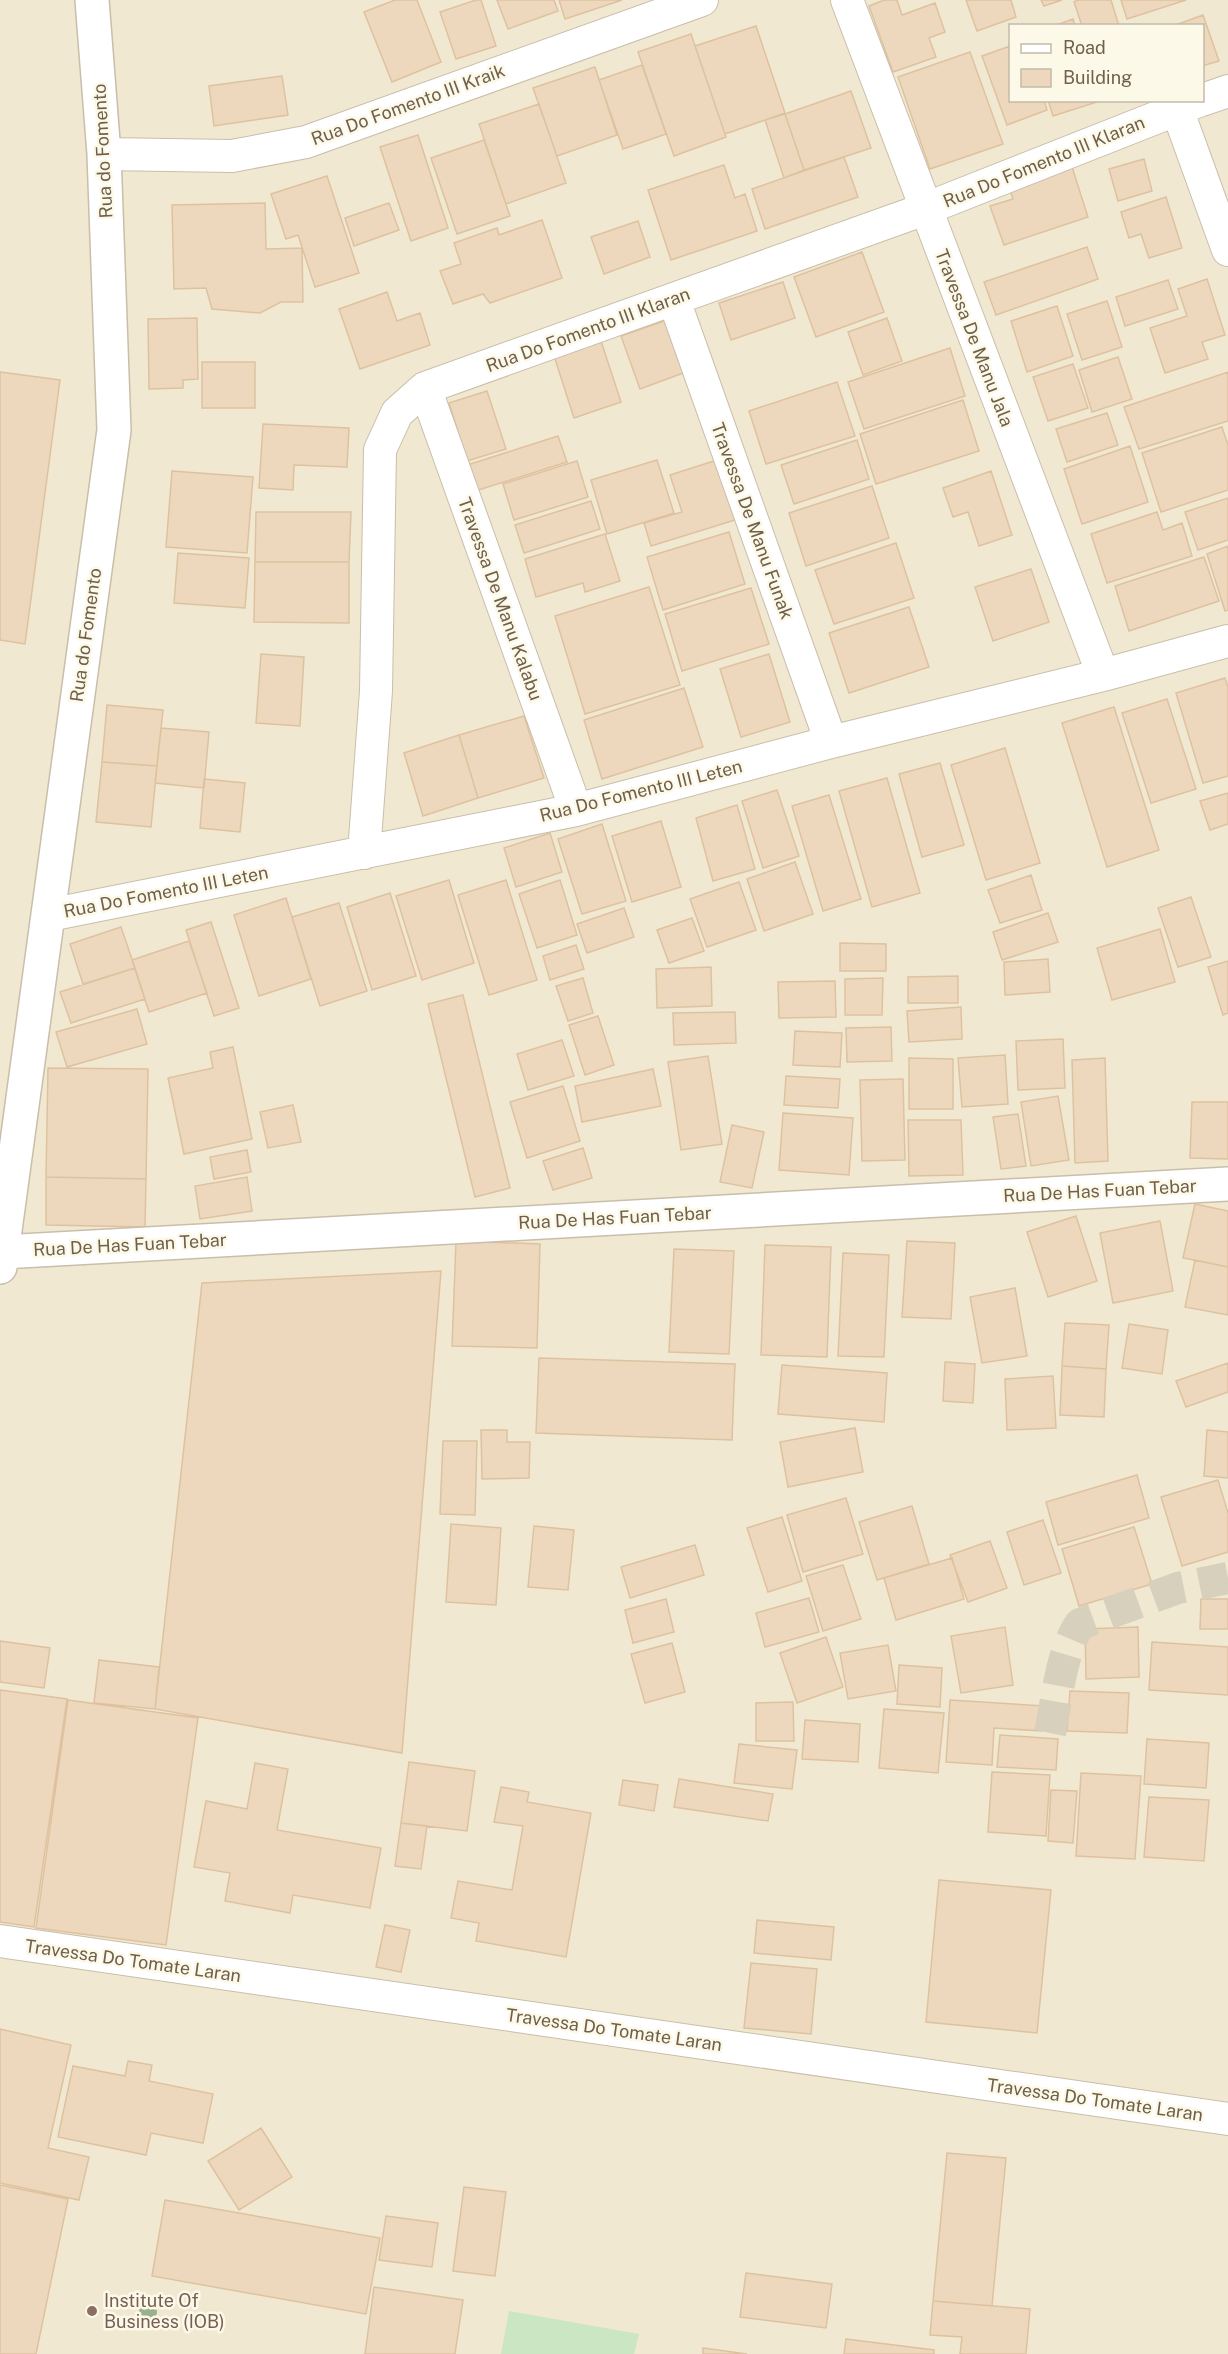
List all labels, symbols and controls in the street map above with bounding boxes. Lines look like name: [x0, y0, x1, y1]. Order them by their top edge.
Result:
legend: [1009, 24, 1204, 102]
text: Road: [1063, 37, 1106, 58]
street label: Rua Do Fomento III Kraik: [308, 60, 508, 149]
text: Building: [1063, 67, 1132, 88]
street label: Rua do Fomento: [88, 83, 117, 219]
street label: Rua Do Fomento III Klaran: [940, 111, 1148, 212]
street label: Travessa De Manu Jala: [931, 246, 1018, 429]
street label: Rua Do Fomento III Klaran: [483, 283, 693, 376]
street label: Travessa De Manu Funak: [707, 420, 798, 622]
street label: Travessa De Manu Kalabu: [454, 494, 547, 703]
street label: Rua do Fomento: [66, 567, 105, 703]
street label: Rua Do Fomento III Leten: [537, 755, 744, 826]
street label: Rua Do Fomento III Leten: [62, 861, 270, 922]
street label: Rua De Has Fuan Tebar: [1003, 1175, 1197, 1206]
street label: Rua De Has Fuan Tebar: [518, 1202, 712, 1233]
street label: Rua De Has Fuan Tebar: [33, 1229, 227, 1260]
street label: Travessa Do Tomate Laran: [24, 1935, 242, 1986]
street label: Travessa Do Tomate Laran: [505, 2004, 723, 2055]
street label: Travessa Do Tomate Laran: [986, 2074, 1204, 2125]
place label: Institute Of Business (IOB): [104, 2290, 225, 2332]
marker: Institute Of Business (IOB): [85, 2304, 99, 2318]

